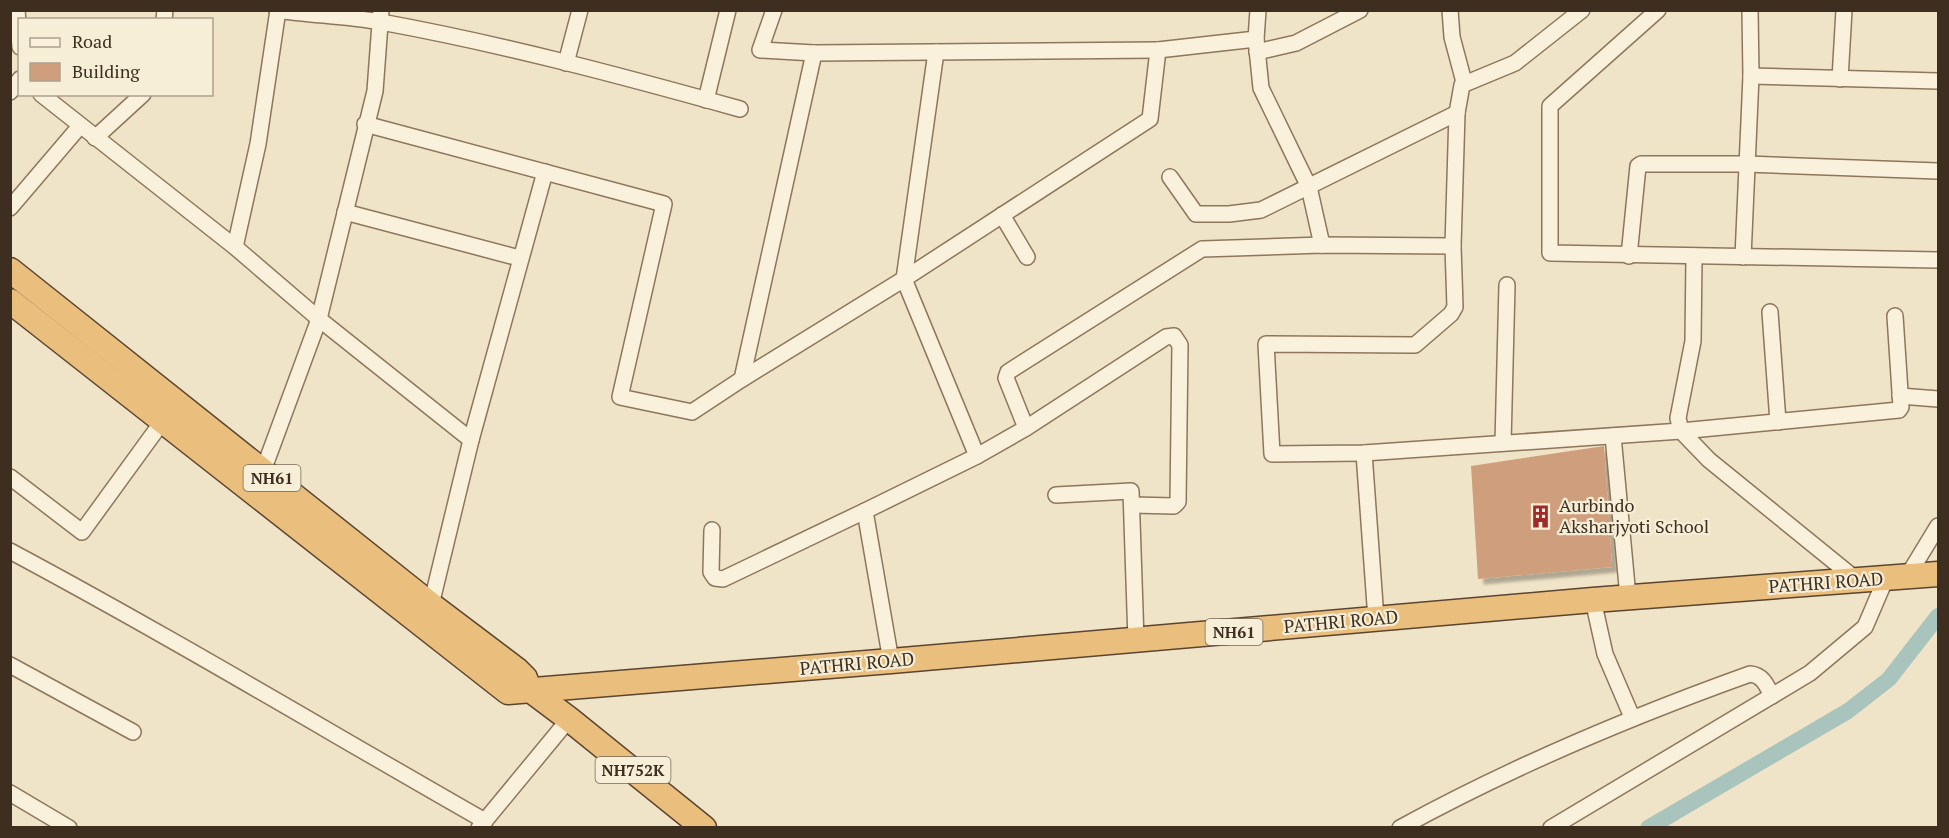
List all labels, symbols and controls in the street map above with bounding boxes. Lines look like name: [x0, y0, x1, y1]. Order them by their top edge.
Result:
legend: [18, 18, 213, 96]
text: Road: [72, 29, 112, 53]
text: Building: [72, 59, 140, 83]
road number: NH61: [244, 465, 300, 491]
place label: Aurbindo Aksharjyoti School: [1559, 493, 1709, 538]
building icon: Aurbindo Aksharjyoti School: [1528, 503, 1554, 529]
street label: PATHRI ROAD: [1768, 566, 1884, 598]
street label: PATHRI ROAD: [1283, 604, 1399, 638]
road number: NH61: [1206, 619, 1262, 645]
street label: PATHRI ROAD: [799, 646, 915, 680]
road number: NH752K: [596, 757, 670, 783]

